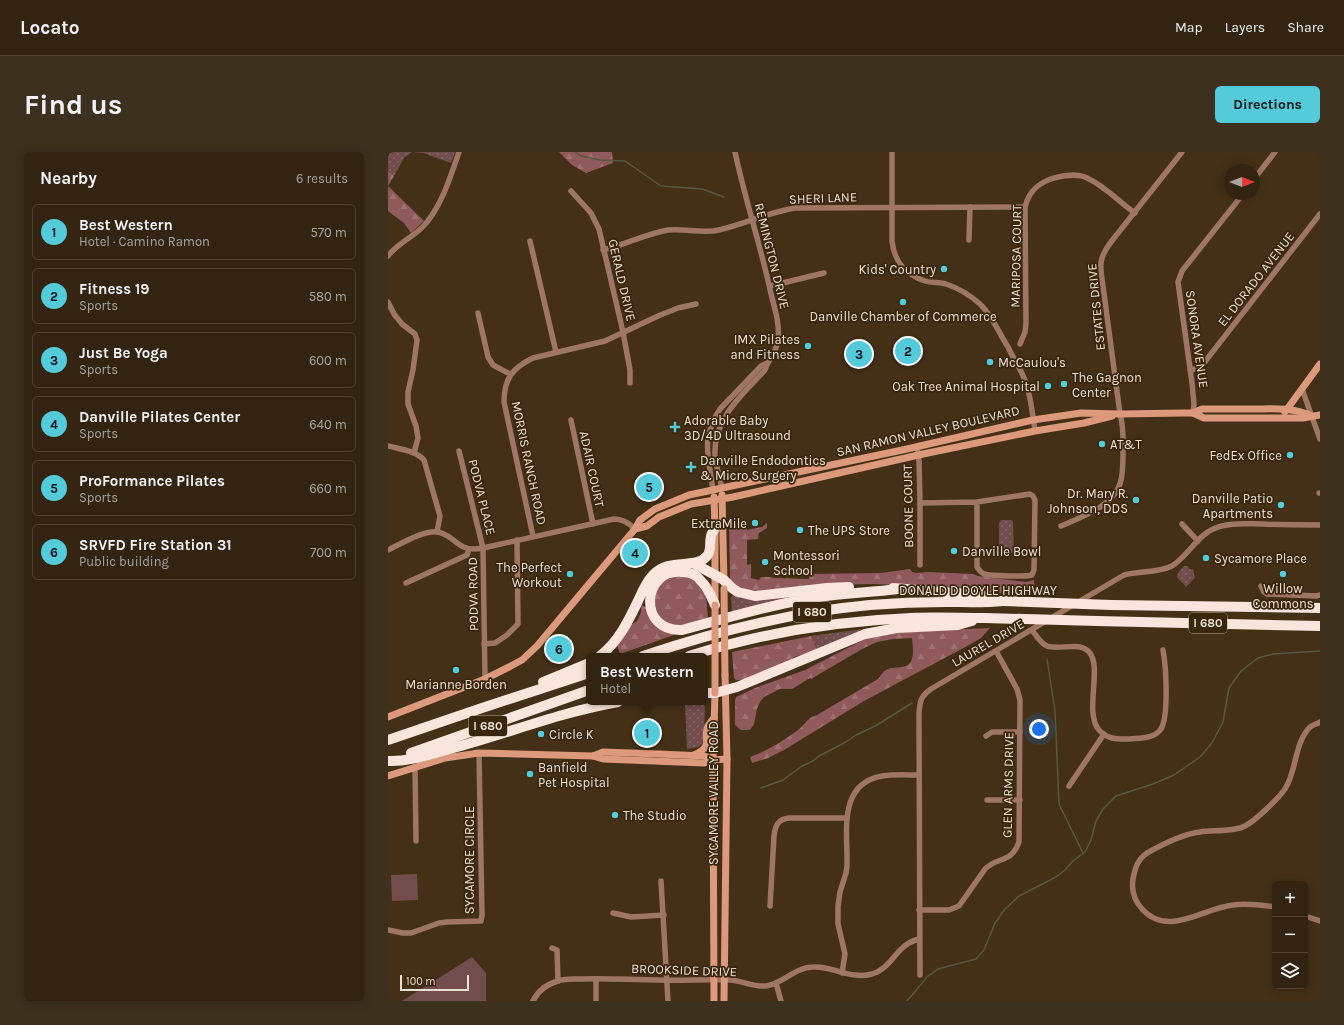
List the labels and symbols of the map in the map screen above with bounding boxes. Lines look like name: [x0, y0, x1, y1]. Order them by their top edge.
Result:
north arrow: [1224, 164, 1260, 200]
street label: SHERI LANE: [789, 189, 857, 207]
street label: REMINGTON DRIVE: [752, 201, 792, 311]
street label: MARIPOSA COURT: [1008, 204, 1024, 308]
street label: EL DORADO AVENUE: [1215, 229, 1297, 329]
street label: GERALD DRIVE: [605, 238, 639, 322]
place label: Kids' Country: [858, 262, 936, 277]
street label: ESTATES DRIVE: [1084, 263, 1108, 351]
marker: Kids' Country: [939, 264, 949, 274]
street label: SONORA AVENUE: [1183, 289, 1211, 389]
marker: Danville Chamber of Commerce: [898, 297, 908, 307]
place label: Danville Chamber of Commerce: [809, 309, 997, 324]
place label: IMX Pilates and Fitness: [730, 332, 800, 362]
pin: 2: [895, 336, 921, 366]
pin: 3: [846, 339, 872, 369]
marker: IMX Pilates and Fitness: [803, 341, 813, 351]
place label: McCaulou's: [998, 355, 1066, 370]
marker: McCaulou's: [985, 357, 995, 367]
place label: The Gagnon Center: [1072, 370, 1142, 400]
place label: Oak Tree Animal Hospital: [892, 379, 1040, 394]
marker: The Gagnon Center: [1059, 379, 1069, 389]
marker: Oak Tree Animal Hospital: [1043, 381, 1053, 391]
street label: MORRIS RANCH ROAD: [509, 400, 549, 526]
street label: SAN RAMON VALLEY BOULEVARD: [835, 403, 1021, 459]
place label: Adorable Baby 3D/4D Ultrasound: [684, 413, 791, 443]
marker: Adorable Baby 3D/4D Ultrasound: [669, 421, 681, 433]
street label: ADAIR COURT: [577, 430, 607, 509]
place label: AT&T: [1110, 437, 1142, 452]
marker: AT&T: [1097, 439, 1107, 449]
place label: FedEx Office: [1210, 448, 1282, 463]
marker: FedEx Office: [1285, 450, 1295, 460]
place label: Danville Endodontics & Micro Surgery: [700, 453, 826, 483]
street label: PODVA PLACE: [465, 458, 499, 536]
marker: Danville Endodontics & Micro Surgery: [685, 461, 697, 473]
street label: BOONE COURT: [900, 464, 916, 548]
pin: 5: [636, 472, 662, 502]
place label: Dr. Mary R. Johnson, DDS: [1047, 486, 1128, 516]
place label: Danville Patio Apartments: [1192, 491, 1273, 521]
marker: Dr. Mary R. Johnson, DDS: [1131, 495, 1141, 505]
marker: Danville Patio Apartments: [1276, 500, 1286, 510]
place label: ExtraMile: [691, 516, 747, 531]
marker: ExtraMile: [750, 518, 760, 528]
place label: The UPS Store: [808, 523, 890, 538]
marker: The UPS Store: [795, 525, 805, 535]
pin: 4: [622, 538, 648, 568]
place label: Danville Bowl: [962, 544, 1041, 559]
marker: Danville Bowl: [949, 546, 959, 556]
place label: Montessori School: [773, 548, 840, 578]
place label: Sycamore Place: [1214, 551, 1307, 566]
marker: Sycamore Place: [1201, 553, 1211, 563]
street label: PODVA ROAD: [465, 557, 481, 631]
marker: Montessori School: [760, 557, 770, 567]
place label: The Perfect Workout: [497, 560, 562, 590]
marker: The Perfect Workout: [565, 569, 575, 579]
marker: Willow Commons: [1278, 569, 1288, 579]
place label: Willow Commons: [1252, 581, 1314, 611]
street label: DONALD D DOYLE HIGHWAY: [899, 583, 1057, 598]
road number: I 680: [793, 602, 831, 622]
road number: I 680: [1189, 613, 1227, 633]
street label: LAUREL DRIVE: [949, 616, 1027, 670]
pin: 6: [546, 634, 572, 664]
marker: Marianne Borden: [451, 665, 461, 675]
place label: Marianne Borden: [405, 677, 507, 692]
road number: I 680: [469, 716, 507, 736]
pin: 1: [634, 718, 660, 748]
your location: [1029, 719, 1049, 739]
street label: SYCAMORE VALLEY ROAD: [706, 721, 721, 865]
place label: Circle K: [549, 727, 594, 742]
marker: Circle K: [536, 729, 546, 739]
street label: GLEN ARMS DRIVE: [1000, 732, 1016, 838]
place label: Banfield Pet Hospital: [538, 760, 610, 790]
marker: Banfield Pet Hospital: [525, 769, 535, 779]
street label: SYCAMORE CIRCLE: [462, 806, 477, 914]
place label: The Studio: [623, 808, 686, 823]
marker: The Studio: [610, 810, 620, 820]
street label: BROOKSIDE DRIVE: [631, 961, 737, 979]
scale bar: [400, 973, 469, 992]

